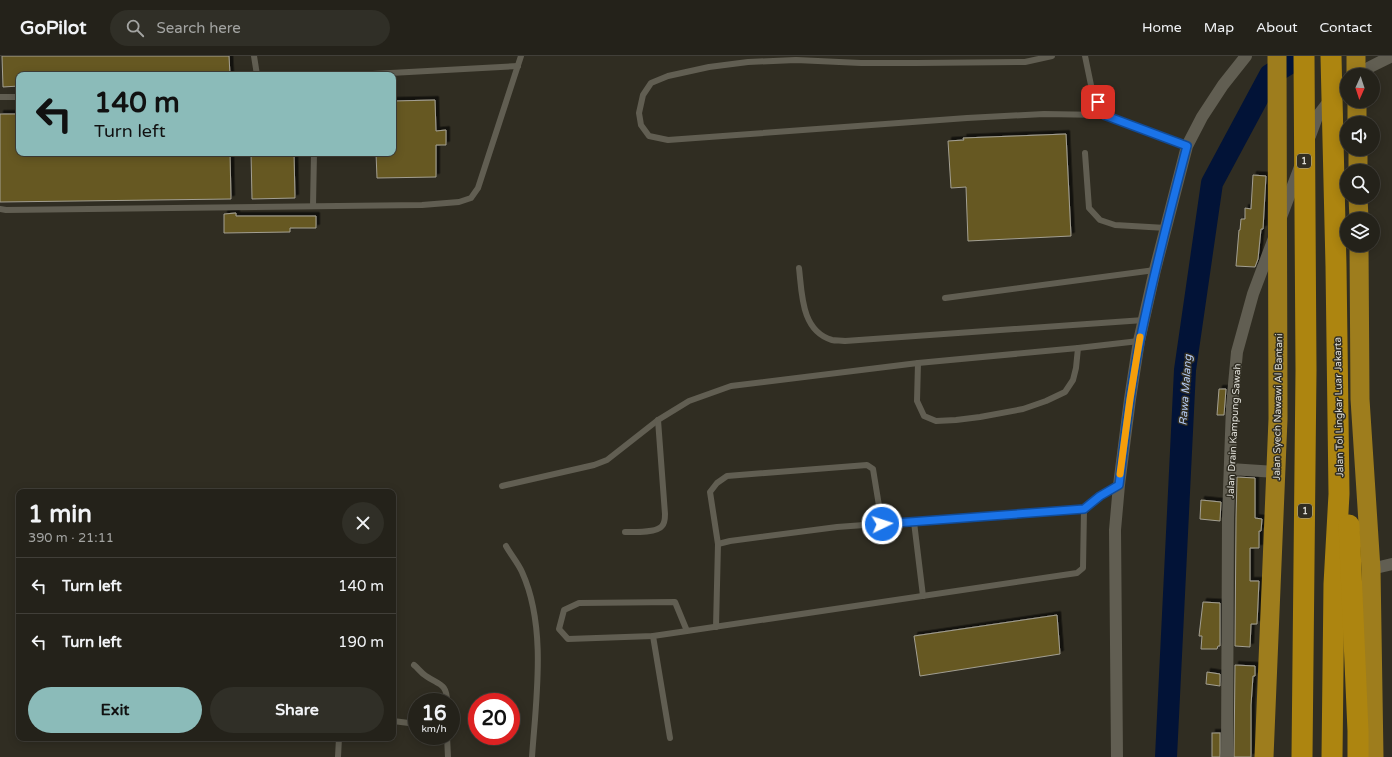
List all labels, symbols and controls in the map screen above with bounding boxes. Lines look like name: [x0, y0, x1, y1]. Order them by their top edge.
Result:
search box: [110, 10, 390, 46]
text: GoPilot: [20, 17, 86, 39]
icon: search: [124, 17, 146, 39]
text: Search here: [156, 19, 241, 37]
text: Home: [1142, 19, 1182, 36]
text: Map: [1204, 19, 1234, 36]
text: About: [1256, 19, 1298, 36]
text: Contact: [1320, 19, 1372, 36]
north arrow: [1340, 68, 1380, 108]
map controls: [1340, 68, 1380, 252]
pin: [1081, 85, 1115, 119]
text: 140 m: [94, 86, 180, 120]
icon: left: [28, 88, 80, 140]
icon: arrive: [1087, 91, 1109, 113]
button: sound: [1340, 116, 1380, 156]
text: Turn left: [94, 120, 166, 142]
road number: 1: [1297, 154, 1311, 168]
button: search: [1340, 164, 1380, 204]
button: layers: [1340, 212, 1380, 252]
street label: Jalan Syech Nawawi Al Bantani: [1271, 333, 1285, 481]
street label: Jalan Tol Lingkar Luar Jakarta: [1332, 337, 1346, 477]
water label: Rawa Malang: [1177, 353, 1195, 426]
street label: Jalan Drain Kampung Sawah: [1224, 363, 1244, 499]
text: 1 min: [28, 500, 92, 529]
button: close: [342, 502, 384, 544]
position arrow: [861, 503, 903, 545]
road number: 1: [1298, 504, 1312, 518]
text: 390 m · 21:11: [28, 530, 114, 546]
icon: left: [28, 575, 50, 597]
text: Turn left: [62, 577, 122, 595]
text: 140 m: [338, 577, 384, 595]
icon: left: [28, 631, 50, 653]
text: Turn left: [62, 633, 122, 651]
text: 190 m: [338, 633, 384, 651]
button: Exit: [28, 687, 202, 733]
button: Share: [210, 687, 384, 733]
speed limit sign: 20: [468, 693, 520, 745]
text: 16: [421, 702, 447, 726]
text: km/h: [421, 723, 447, 735]

